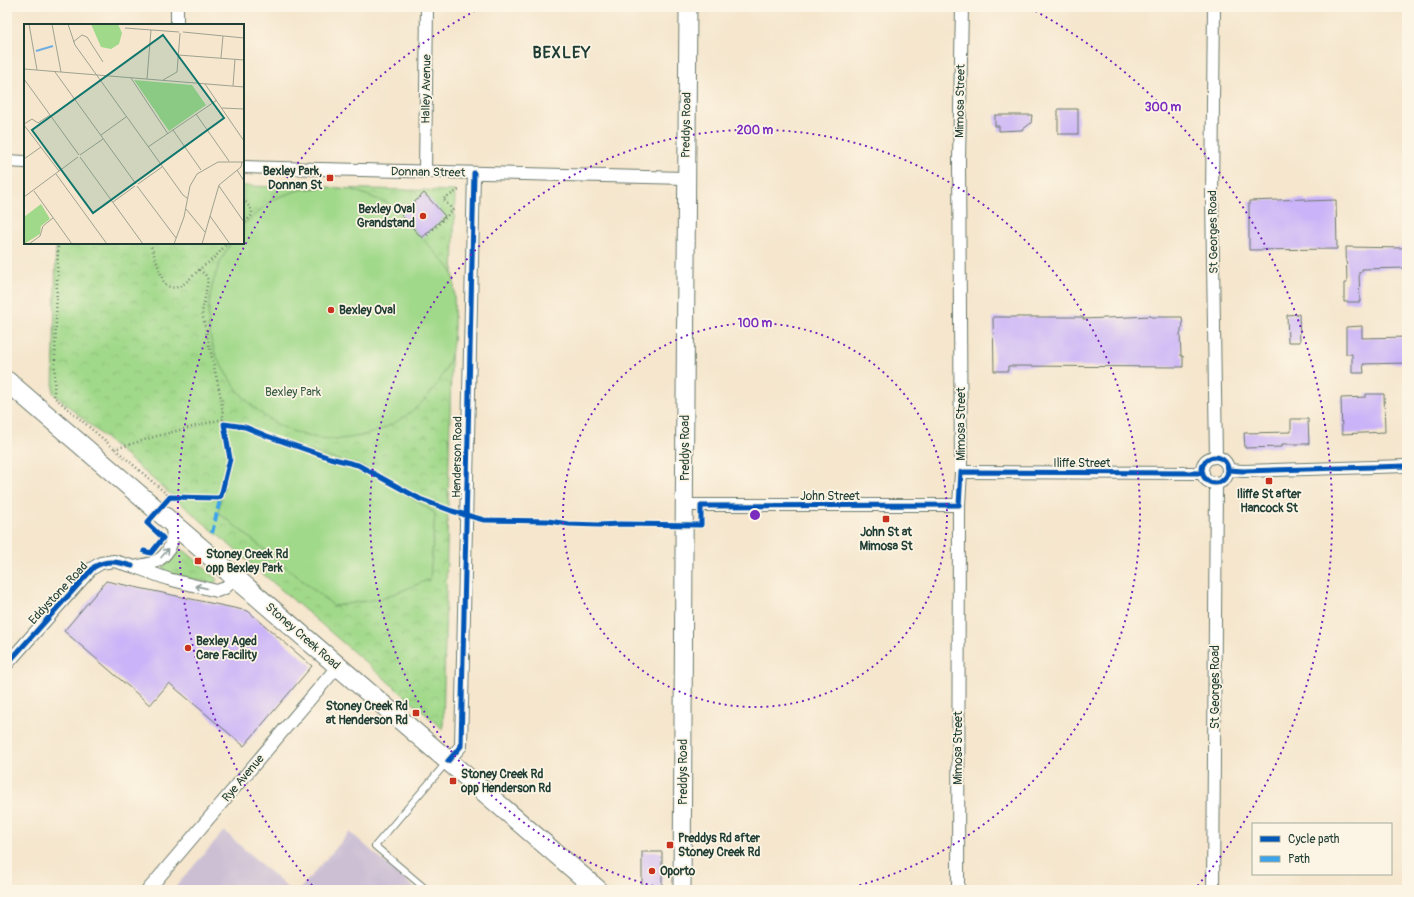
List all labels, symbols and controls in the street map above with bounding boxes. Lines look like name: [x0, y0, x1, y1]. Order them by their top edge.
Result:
inset map: [24, 24, 244, 244]
district label: BEXLEY: [532, 43, 592, 63]
street label: Halley Avenue: [418, 54, 435, 124]
street label: Mimosa Street: [952, 64, 969, 138]
street label: Preddys Road: [678, 92, 695, 158]
text: 300 m: [1145, 100, 1182, 115]
text: 200 m: [737, 123, 774, 138]
place label: Bexley Park, Donnan St: [263, 164, 323, 193]
street label: Donnan Street: [391, 164, 466, 181]
marker: Bexley Park, Donnan St: [325, 173, 335, 183]
street label: St Georges Road: [1205, 190, 1222, 274]
place label: Bexley Oval Grandstand: [357, 202, 415, 231]
marker: Bexley Oval Grandstand: [418, 211, 428, 221]
place label: Bexley Oval: [339, 303, 396, 318]
marker: Bexley Oval: [326, 305, 336, 315]
text: 100 m: [738, 316, 773, 331]
park label: Bexley Park: [265, 385, 321, 400]
street label: Mimosa Street: [954, 387, 969, 461]
street label: Preddys Road: [678, 415, 693, 481]
street label: Henderson Road: [449, 416, 466, 498]
street label: Iliffe Street: [1053, 456, 1111, 471]
marker: Iliffe St after Hancock St: [1264, 476, 1274, 486]
place label: Iliffe St after Hancock St: [1237, 487, 1302, 516]
street label: John Street: [800, 489, 860, 504]
centre of rings: [748, 508, 762, 522]
marker: John St at Mimosa St: [881, 514, 891, 524]
place label: John St at Mimosa St: [860, 525, 914, 554]
place label: Stoney Creek Rd opp Bexley Park: [205, 547, 288, 576]
one-way arrow: [161, 548, 170, 558]
marker: Stoney Creek Rd opp Bexley Park: [193, 556, 203, 566]
street label: Eddystone Road: [26, 559, 91, 628]
one-way arrow: [195, 583, 208, 590]
street label: Stoney Creek Road: [262, 600, 343, 673]
place label: Bexley Aged Care Facility: [196, 634, 258, 663]
marker: Bexley Aged Care Facility: [183, 643, 193, 653]
street label: St Georges Road: [1208, 645, 1223, 729]
place label: Stoney Creek Rd at Henderson Rd: [326, 699, 408, 728]
marker: Stoney Creek Rd at Henderson Rd: [411, 708, 421, 718]
street label: Mimosa Street: [951, 711, 966, 785]
street label: Preddys Road: [676, 739, 691, 805]
street label: Rye Avenue: [219, 751, 268, 805]
place label: Stoney Creek Rd opp Henderson Rd: [460, 767, 551, 796]
marker: Stoney Creek Rd opp Henderson Rd: [448, 776, 458, 786]
legend: [1252, 823, 1392, 875]
place label: Preddys Rd after Stoney Creek Rd: [678, 831, 761, 860]
text: Cycle path: [1288, 832, 1340, 847]
marker: Preddys Rd after Stoney Creek Rd: [665, 840, 675, 850]
text: Path: [1288, 852, 1310, 867]
place label: Oporto: [660, 864, 696, 879]
marker: Oporto: [647, 866, 657, 876]

